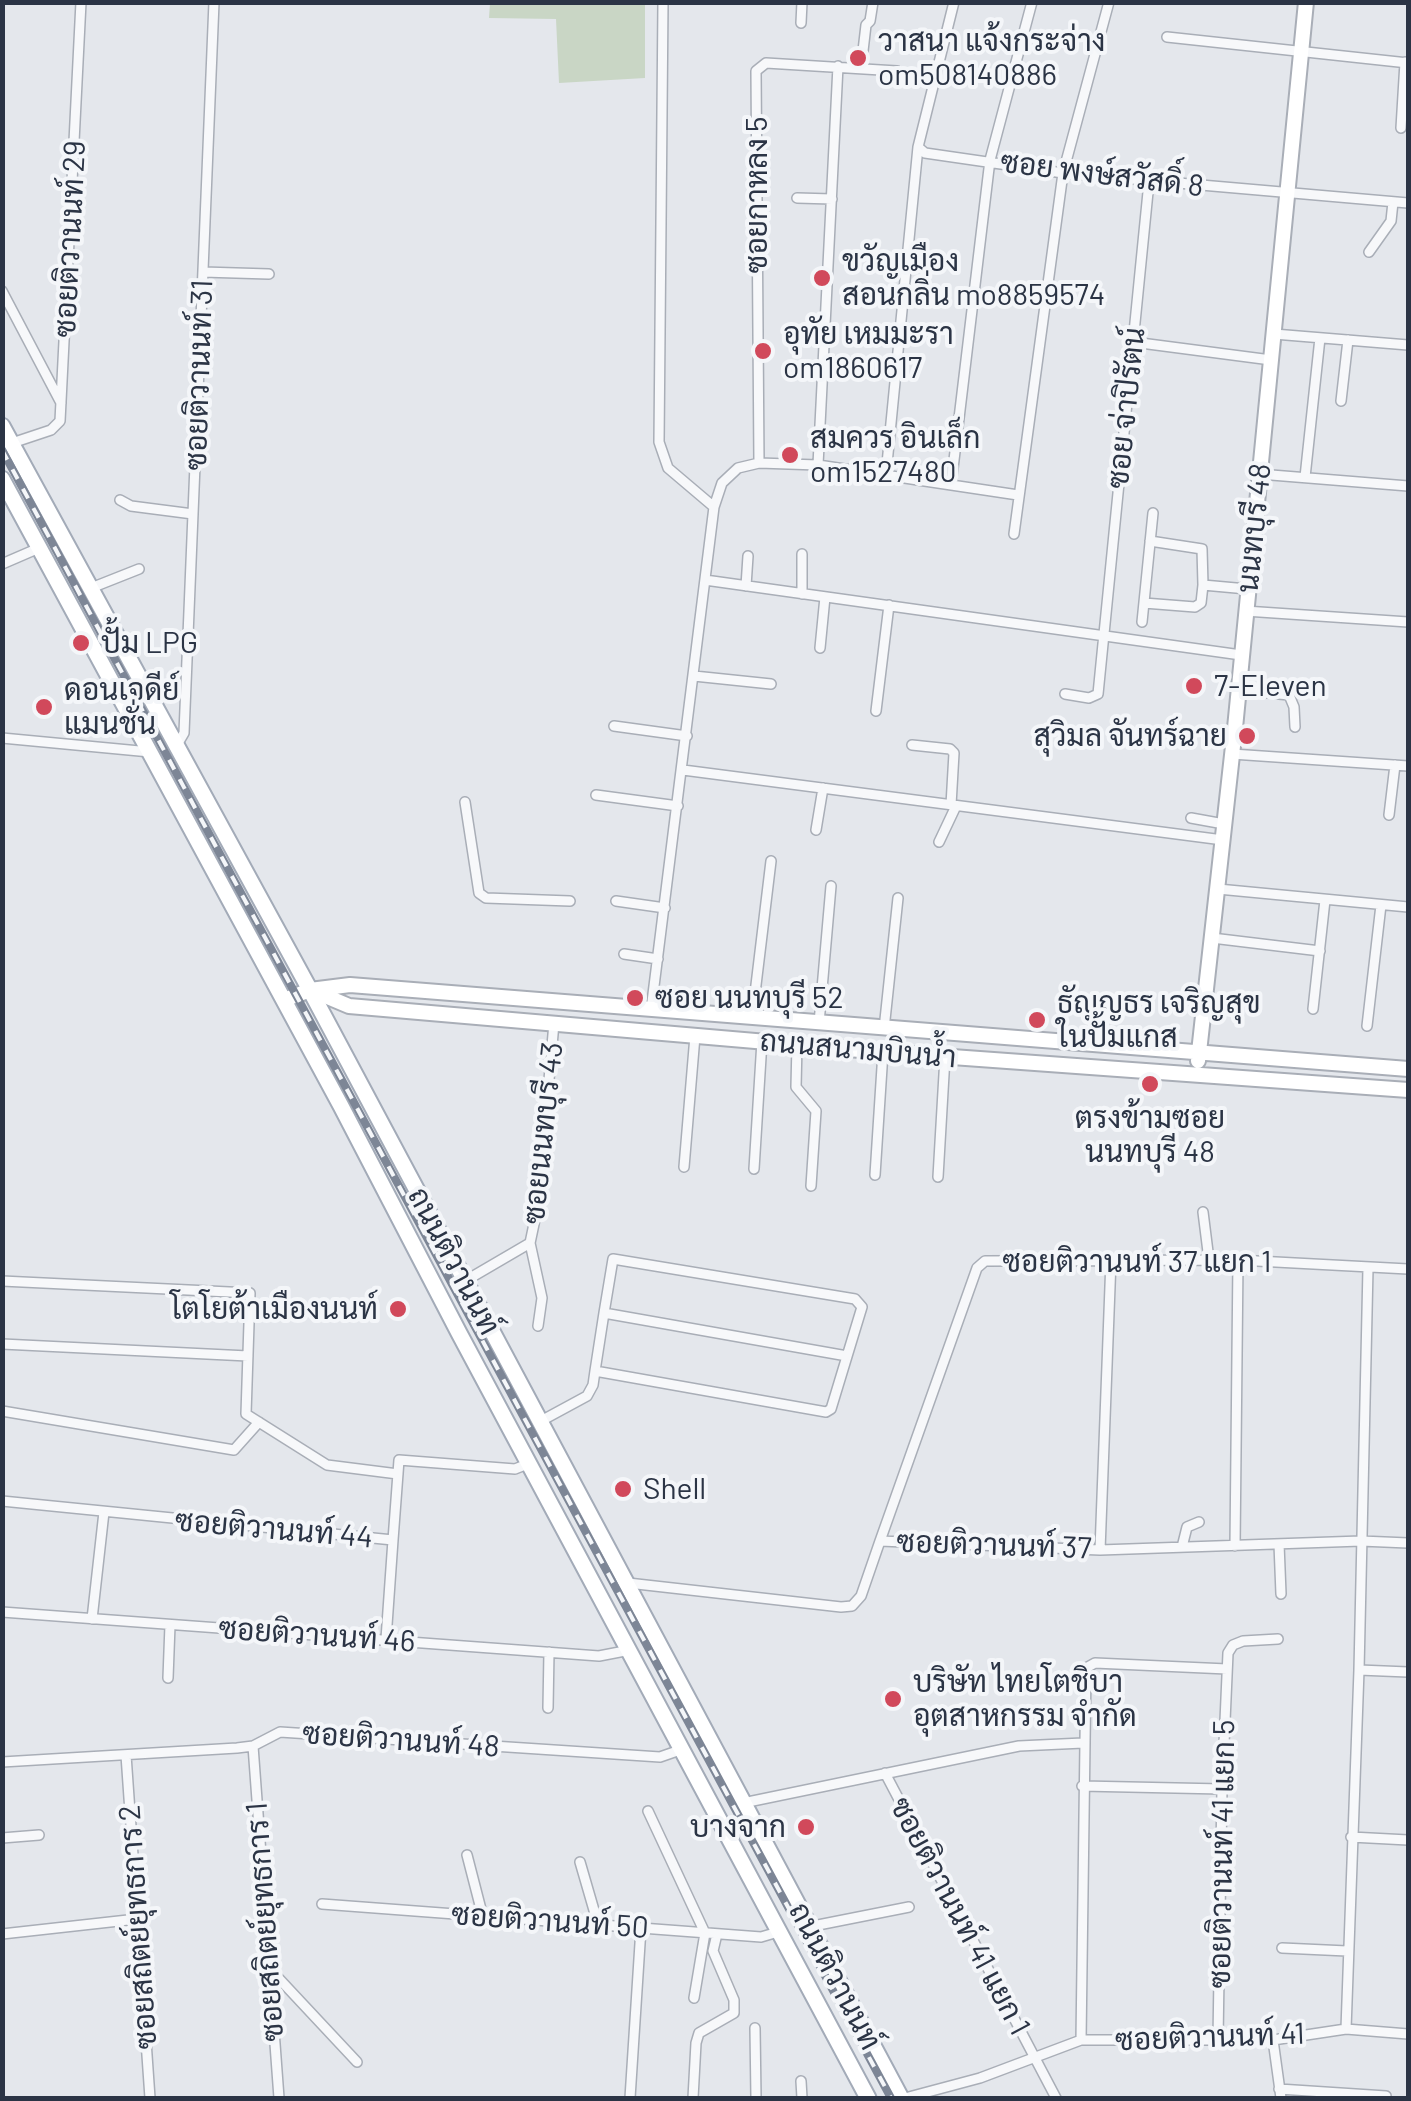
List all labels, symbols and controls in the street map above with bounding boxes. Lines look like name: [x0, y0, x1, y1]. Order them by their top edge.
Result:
place label: วาสนา แจ้งกระจ่าง om508140886: [878, 23, 1105, 94]
marker: วาสนา แจ้งกระจ่าง om508140886: [847, 47, 869, 69]
street label: ซอยกาหลง 5: [739, 117, 775, 273]
street label: ซอยติวานนท์ 29: [47, 140, 93, 338]
street label: ซอย พงษ์สวัสดิ์ 8: [998, 144, 1206, 204]
place label: ขวัญเมือง สอนกลิ่น mo8859574: [842, 243, 1105, 314]
marker: ขวัญเมือง สอนกลิ่น mo8859574: [811, 267, 833, 289]
street label: ซอยติวานนท์ 31: [178, 279, 220, 471]
place label: อุทัย เหมมะรา om1860617: [783, 316, 954, 386]
street label: ซอย จ่าปิรัตน์: [1100, 326, 1152, 490]
marker: อุทัย เหมมะรา om1860617: [752, 340, 774, 362]
place label: สมควร อินเล็ก om1527480: [810, 420, 980, 490]
marker: สมควร อินเล็ก om1527480: [779, 444, 801, 466]
street label: นนทบุรี 48: [1229, 461, 1279, 595]
place label: ปั้ม LPG: [101, 625, 198, 661]
marker: ปั้ม LPG: [70, 632, 92, 654]
place label: 7-Eleven: [1214, 668, 1327, 704]
place label: ดอนเจดีย์ แมนชั่น: [64, 672, 179, 742]
marker: 7-Eleven: [1183, 675, 1205, 697]
marker: ดอนเจดีย์ แมนชั่น: [33, 696, 55, 718]
place label: สุวิมล จันทร์ฉาย: [1034, 718, 1227, 754]
marker: สุวิมล จันทร์ฉาย: [1236, 725, 1258, 747]
place label: ซอย นนทบุรี 52: [655, 980, 844, 1016]
place label: ธัญญธร เจริญสุข ในปั้มแกส: [1057, 985, 1260, 1056]
marker: ซอย นนทบุรี 52: [624, 987, 646, 1009]
marker: ธัญญธร เจริญสุข ในปั้มแกส: [1026, 1009, 1048, 1031]
street label: ถนนสนามบินน้ำ: [758, 1022, 958, 1076]
street label: ซอยนนทบุรี 43: [516, 1040, 570, 1226]
marker: ตรงข้ามซอย นนทบุรี 48: [1139, 1073, 1161, 1095]
place label: ตรงข้ามซอย นนทบุรี 48: [1075, 1100, 1225, 1170]
street label: ถนนติวานนท์: [400, 1181, 508, 1341]
street label: ซอยติวานนท์ 37 แยก 1: [1002, 1244, 1272, 1280]
place label: โตโยต้าเมืองนนท์: [170, 1291, 378, 1327]
marker: โตโยต้าเมืองนนท์: [387, 1298, 409, 1320]
place label: Shell: [643, 1471, 706, 1507]
marker: Shell: [612, 1478, 634, 1500]
street label: ซอยติวานนท์ 44: [174, 1502, 374, 1556]
street label: ซอยติวานนท์ 37: [896, 1524, 1092, 1566]
street label: ซอยติวานนท์ 46: [217, 1610, 417, 1660]
place label: บริษัท ไทยโตชิบา อุตสาหกรรม จำกัด: [913, 1664, 1137, 1734]
marker: บริษัท ไทยโตชิบา อุตสาหกรรม จำกัด: [882, 1688, 904, 1710]
street label: ซอยติวานนท์ 48: [301, 1715, 501, 1765]
street label: ซอยติวานนท์ 41 แยก 5: [1202, 1719, 1242, 1989]
street label: ซอยติวานนท์ 41 แยก 1: [882, 1791, 1038, 2041]
street label: ซอยสถิตย์ยุทธการ 1: [239, 1801, 291, 2043]
street label: ซอยสถิตย์ยุทธการ 2: [111, 1804, 165, 2050]
place label: บางจาก: [690, 1809, 786, 1845]
marker: บางจาก: [795, 1816, 817, 1838]
street label: ซอยติวานนท์ 50: [450, 1896, 650, 1946]
street label: ถนนติวานนท์: [781, 1896, 889, 2056]
street label: ซอยติวานนท์ 41: [1115, 2016, 1305, 2058]

